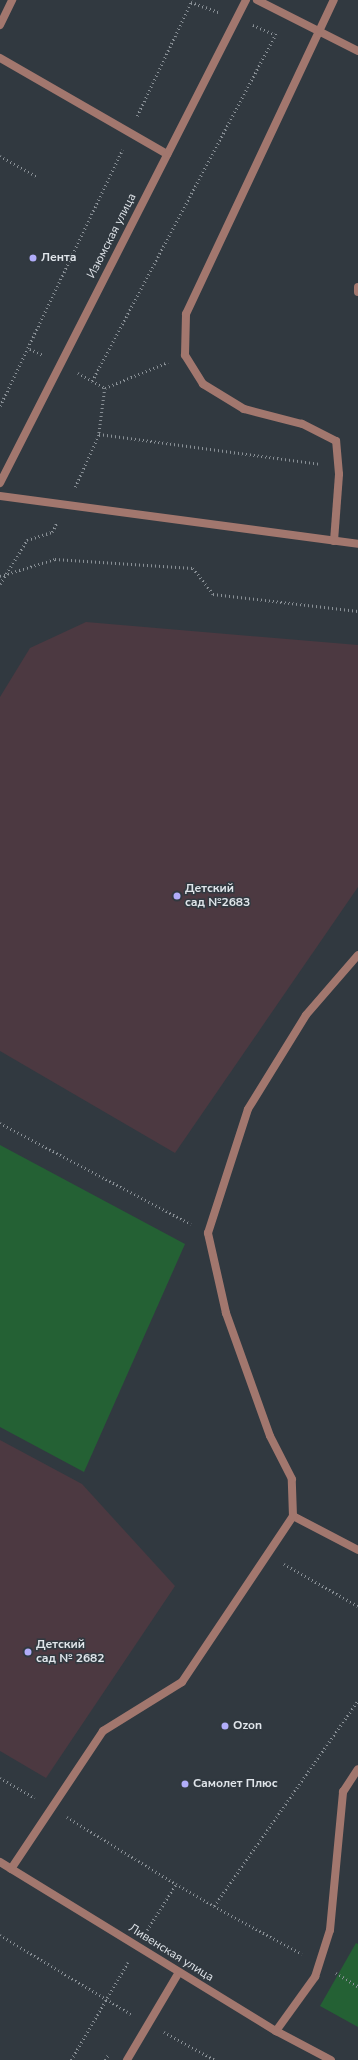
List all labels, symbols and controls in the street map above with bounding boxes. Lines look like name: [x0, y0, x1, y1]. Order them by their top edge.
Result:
street label: Изюмская улица: [84, 191, 140, 281]
place label: Лента: [41, 251, 76, 265]
marker: Лента: [28, 253, 38, 263]
place label: Детский сад №2683: [185, 882, 250, 910]
marker: Детский сад №2683: [172, 891, 182, 901]
place label: Детский сад № 2682: [36, 1638, 104, 1666]
marker: Детский сад № 2682: [23, 1647, 33, 1657]
place label: Ozon: [233, 1719, 262, 1733]
marker: Ozon: [220, 1721, 230, 1731]
place label: Самолет Плюс: [193, 1777, 278, 1791]
marker: Самолет Плюс: [180, 1779, 190, 1789]
street label: Ливенская улица: [126, 1921, 216, 1985]

